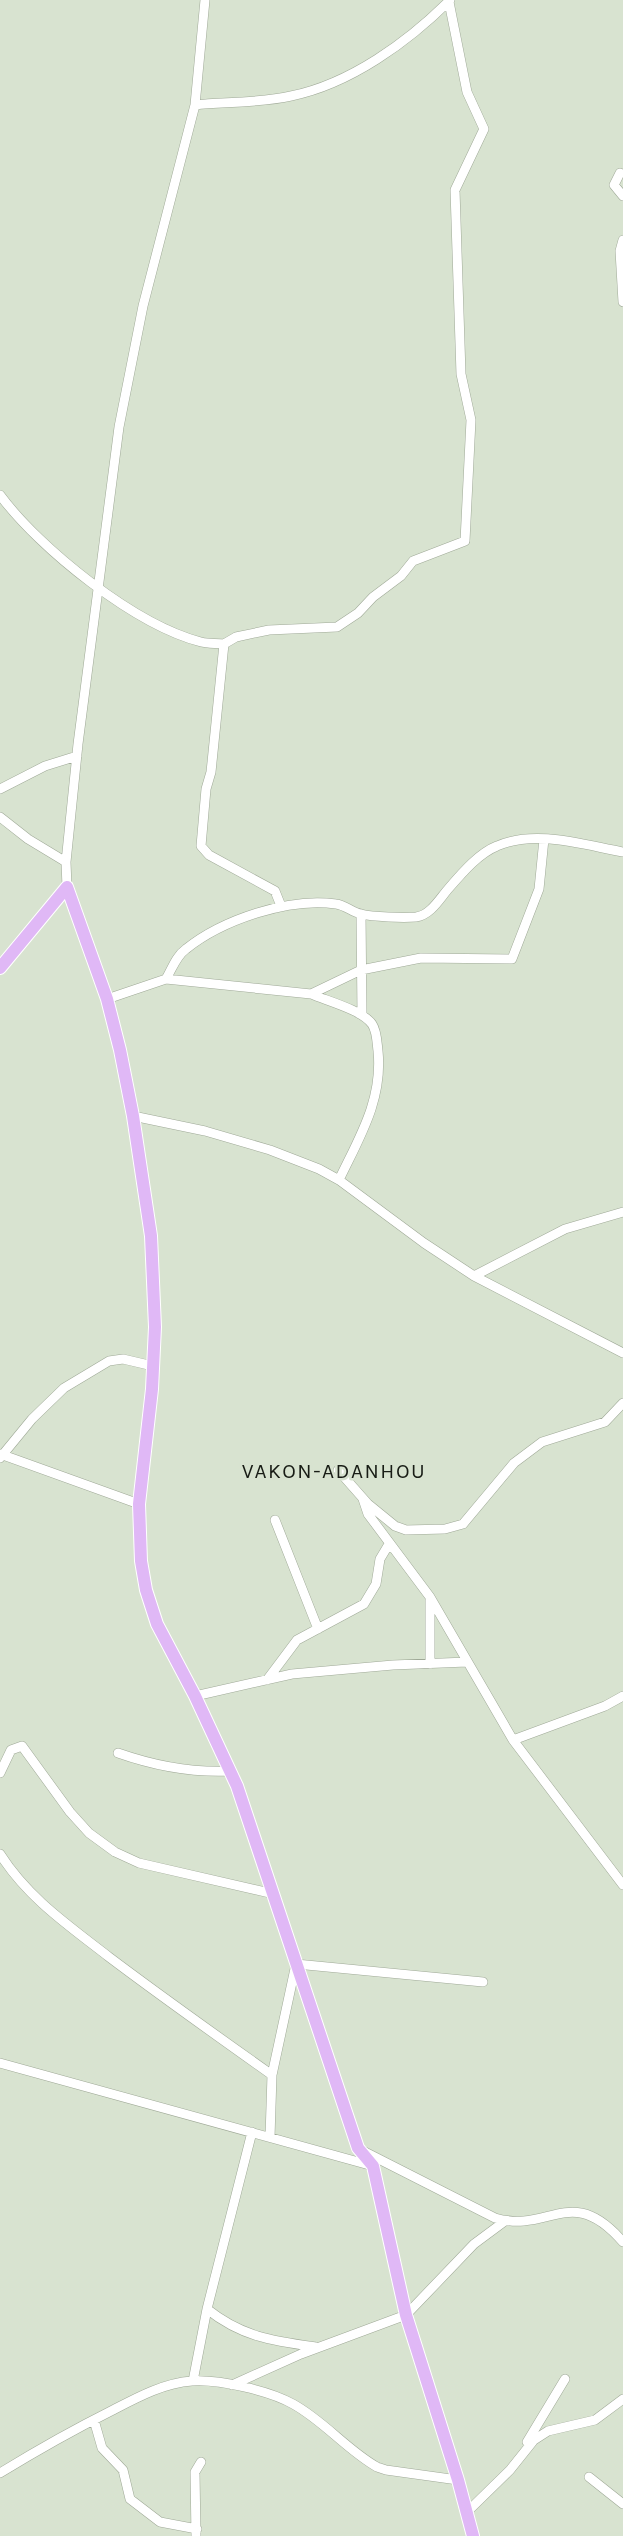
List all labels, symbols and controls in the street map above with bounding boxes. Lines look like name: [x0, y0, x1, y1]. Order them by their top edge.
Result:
district label: VAKON-ADANHOU: [242, 1459, 426, 1483]

